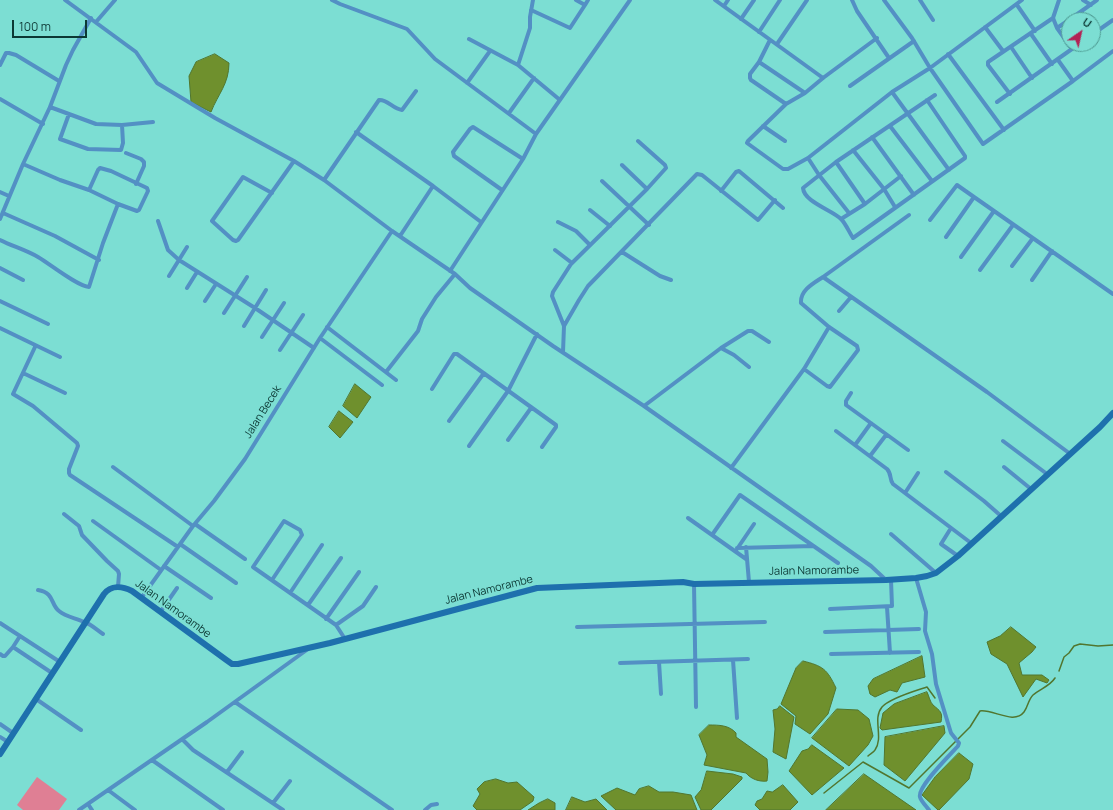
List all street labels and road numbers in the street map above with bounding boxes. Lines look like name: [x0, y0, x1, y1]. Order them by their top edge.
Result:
street label: Jalan Becek: [242, 383, 284, 441]
street label: Jalan Namorambe: [769, 564, 859, 578]
street label: Jalan Namorambe: [444, 573, 534, 607]
street label: Jalan Namorambe: [133, 577, 213, 641]

